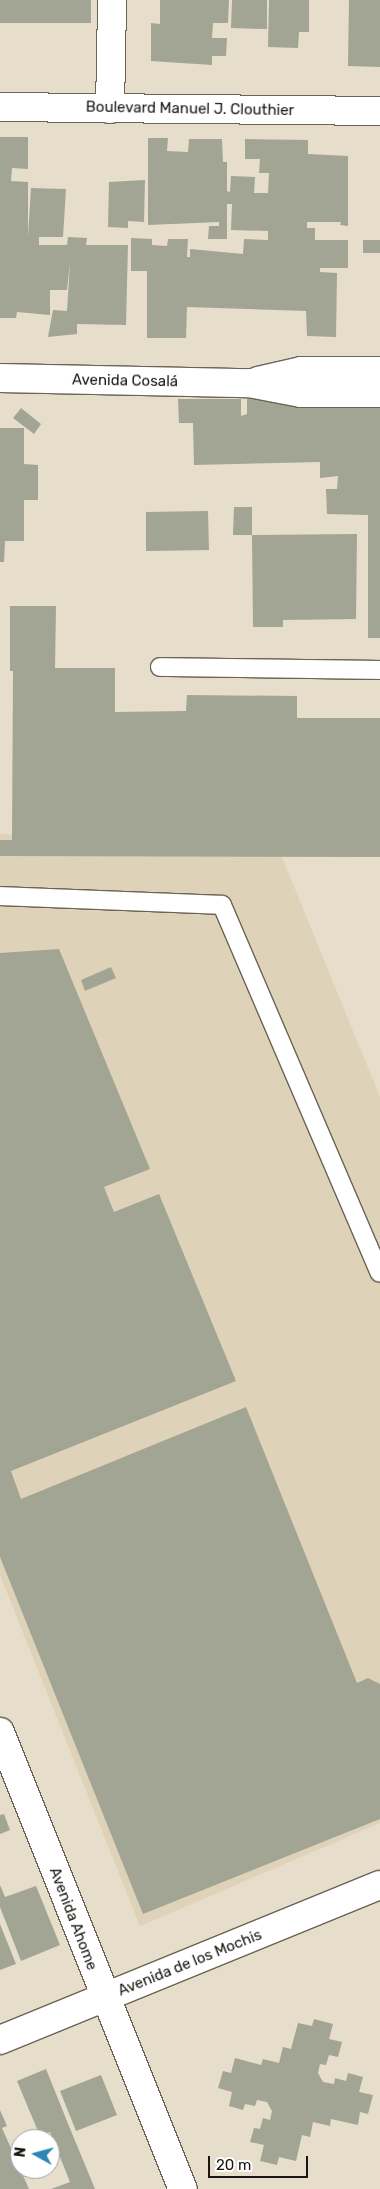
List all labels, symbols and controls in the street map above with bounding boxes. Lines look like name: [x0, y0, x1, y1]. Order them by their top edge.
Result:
street label: Boulevard Manuel J. Clouthier: [86, 98, 294, 120]
street label: Avenida Cosalá: [72, 371, 178, 391]
street label: Avenida Ahome: [45, 1865, 101, 1973]
street label: Avenida de los Mochis: [116, 1926, 264, 2000]
north arrow: [10, 2129, 60, 2179]
text: N: [12, 2146, 30, 2158]
scale bar: [210, 2146, 310, 2178]
text: 20 m: [216, 2156, 251, 2174]

